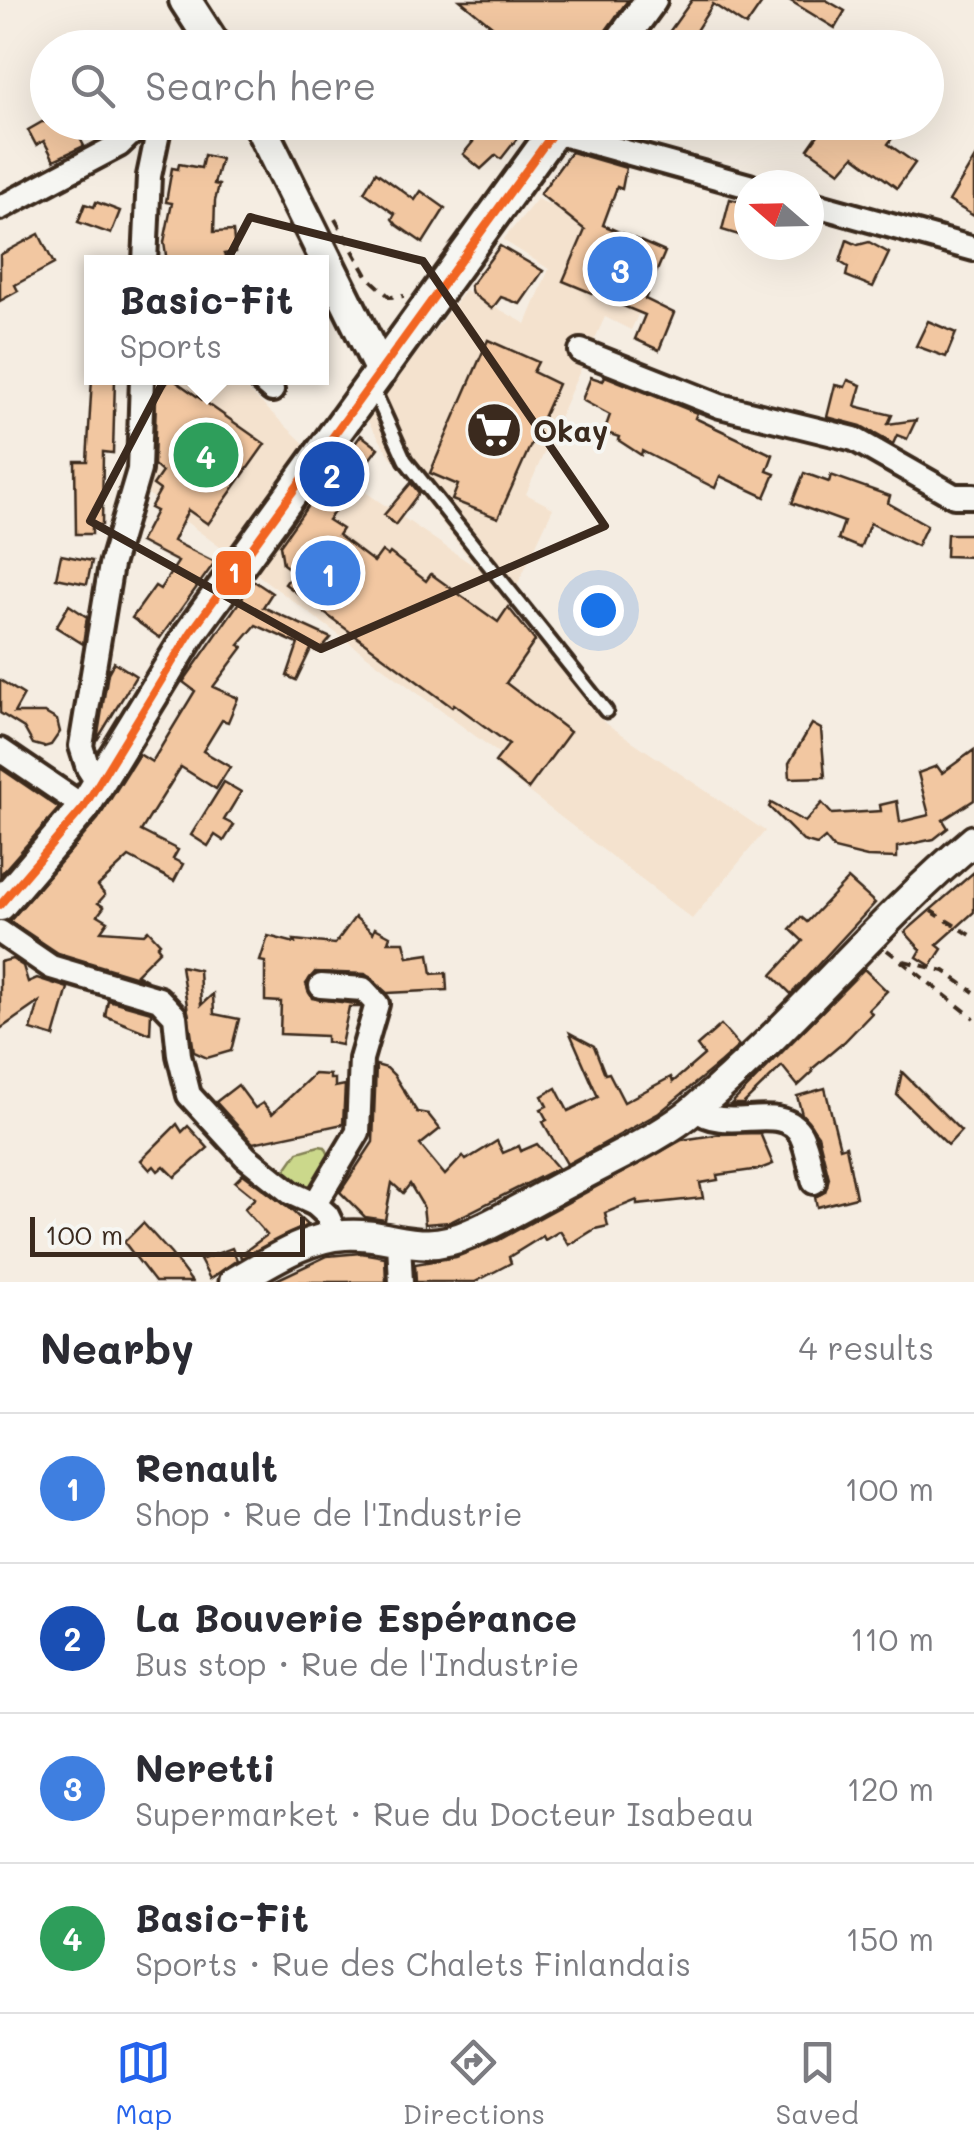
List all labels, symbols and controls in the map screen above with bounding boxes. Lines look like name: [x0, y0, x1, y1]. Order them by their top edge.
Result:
search box: [30, 30, 944, 140]
icon: search: [65, 58, 120, 113]
text: Search here: [145, 60, 376, 110]
north arrow: [734, 170, 824, 260]
pin: 3: [588, 232, 652, 306]
popup: [84, 255, 329, 385]
text: Basic-Fit: [120, 274, 293, 324]
text: Sports: [120, 324, 222, 366]
supermarket icon: Okay: [464, 400, 524, 460]
place label: Okay: [533, 410, 608, 450]
pin: 4: [174, 418, 238, 492]
pin: 2: [300, 436, 364, 512]
pin: 1: [296, 536, 360, 610]
line badge: 1: [214, 549, 253, 597]
text: 1: [228, 554, 240, 590]
your location: [573, 585, 624, 636]
scale bar: [30, 1212, 305, 1256]
text: 100 m: [45, 1216, 123, 1252]
text: Nearby: [40, 1320, 194, 1375]
text: 4 results: [798, 1326, 934, 1368]
text: Renault: [135, 1442, 278, 1492]
text: 1: [65, 1467, 80, 1509]
text: 100 m: [844, 1467, 934, 1509]
text: Shop · Rue de l'Industrie: [135, 1492, 523, 1534]
text: La Bouverie Espérance: [135, 1592, 577, 1642]
text: 2: [64, 1617, 81, 1659]
text: 110 m: [850, 1617, 934, 1659]
text: Bus stop · Rue de l'Industrie: [135, 1642, 579, 1684]
text: Neretti: [135, 1742, 276, 1792]
text: 3: [63, 1767, 82, 1809]
text: 120 m: [846, 1767, 934, 1809]
text: Supermarket · Rue du Docteur Isabeau: [135, 1792, 754, 1834]
text: Basic-Fit: [135, 1892, 309, 1942]
text: 4: [62, 1917, 83, 1959]
text: 150 m: [846, 1917, 934, 1959]
text: Sports · Rue des Chalets Finlandais: [135, 1942, 691, 1984]
tab: Map: [115, 2035, 172, 2131]
tab: Directions: [403, 2035, 545, 2131]
tab: Saved: [776, 2035, 859, 2131]

